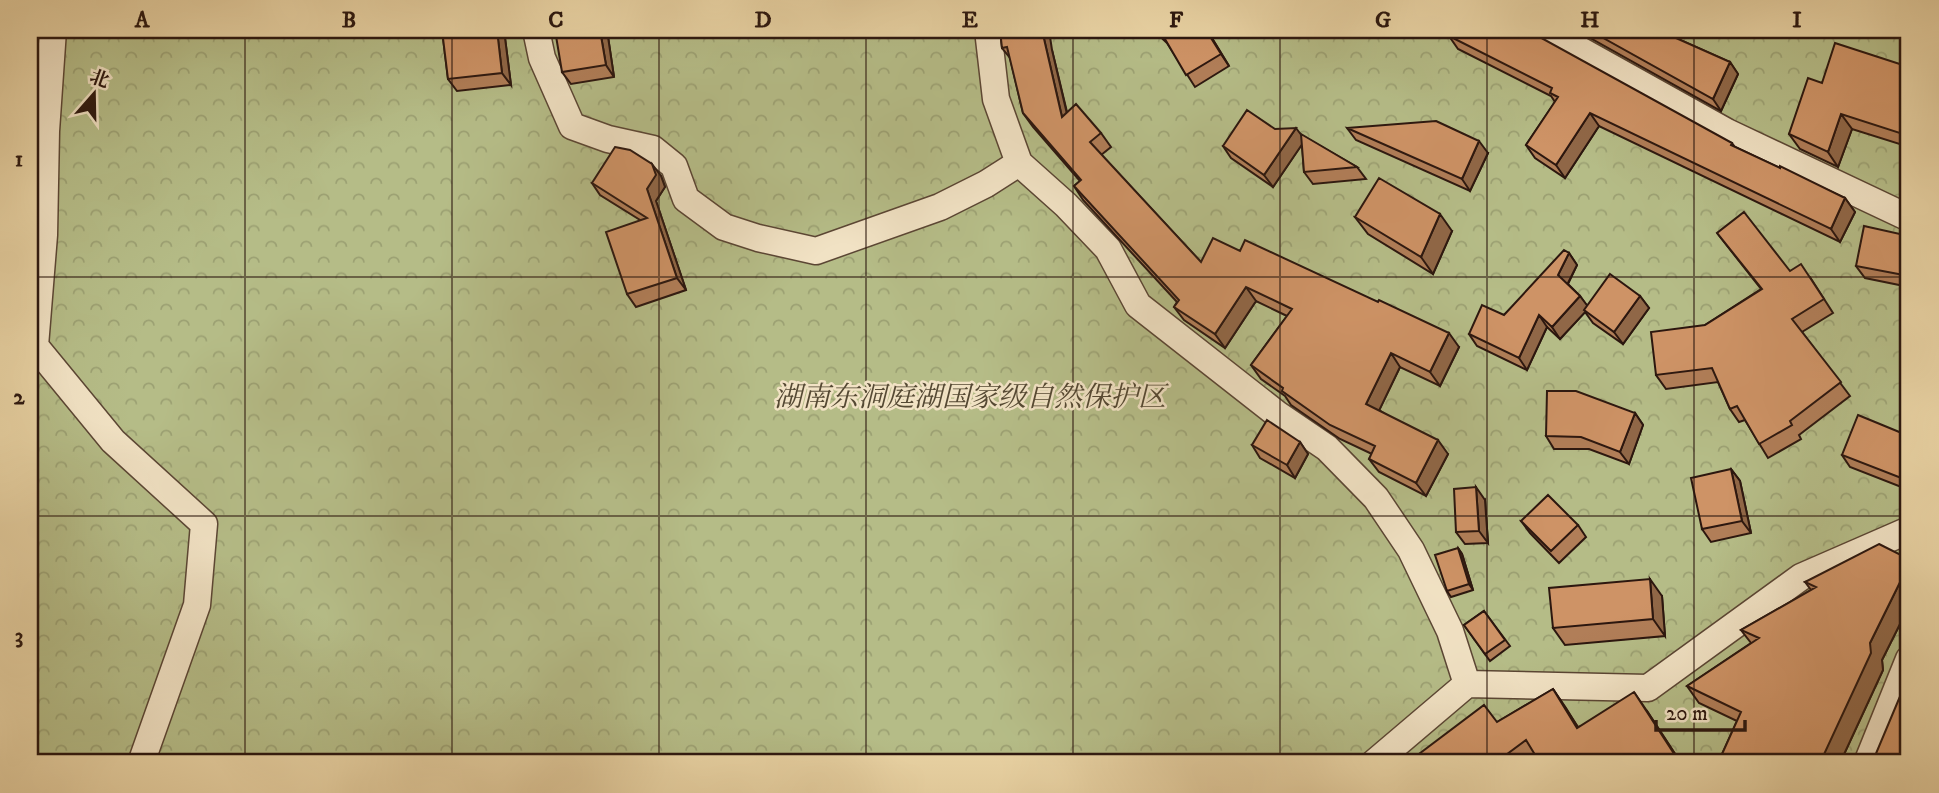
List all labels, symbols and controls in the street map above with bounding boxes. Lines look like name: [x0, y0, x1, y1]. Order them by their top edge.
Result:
text: A: [134, 6, 151, 35]
text: B: [342, 6, 356, 35]
text: C: [548, 6, 564, 35]
text: D: [754, 6, 772, 35]
text: E: [962, 6, 978, 35]
text: F: [1169, 6, 1184, 35]
text: G: [1375, 6, 1391, 35]
text: H: [1580, 6, 1600, 35]
text: I: [1792, 6, 1802, 35]
north arrow: [60, 60, 130, 130]
text: 北: [86, 65, 112, 93]
text: 1: [15, 145, 23, 174]
park label: 湖南东洞庭湖国家级自然保护区: [774, 380, 1169, 415]
text: 2: [13, 383, 25, 412]
text: 3: [15, 622, 23, 651]
scale bar: [1656, 688, 1745, 732]
text: 20 m: [1666, 701, 1708, 727]

